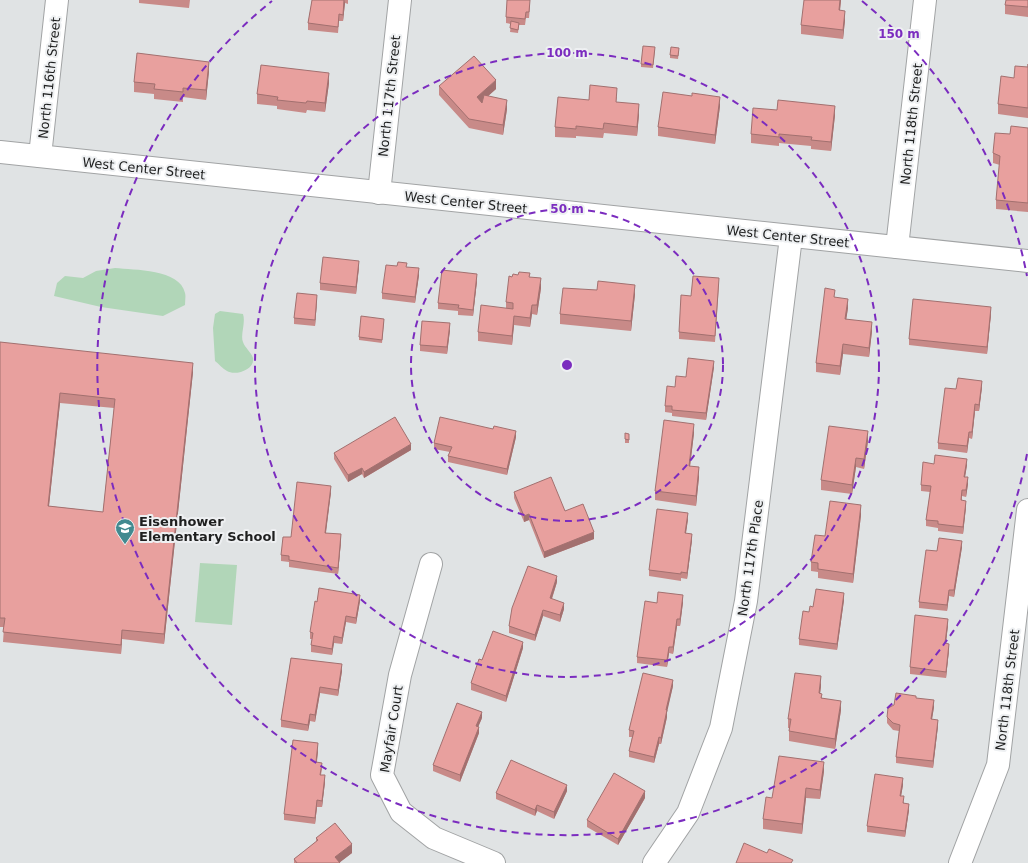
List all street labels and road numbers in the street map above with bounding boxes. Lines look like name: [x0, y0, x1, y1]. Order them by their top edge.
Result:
street label: North 116th Street: [36, 16, 63, 140]
street label: North 117th Street: [376, 34, 403, 158]
street label: North 118th Street: [898, 62, 925, 186]
street label: West Center Street: [82, 155, 206, 182]
street label: West Center Street: [404, 189, 528, 216]
street label: West Center Street: [726, 223, 850, 250]
street label: North 117th Place: [735, 499, 766, 617]
street label: North 118th Street: [993, 628, 1022, 752]
street label: Mayfair Court: [377, 684, 406, 774]

